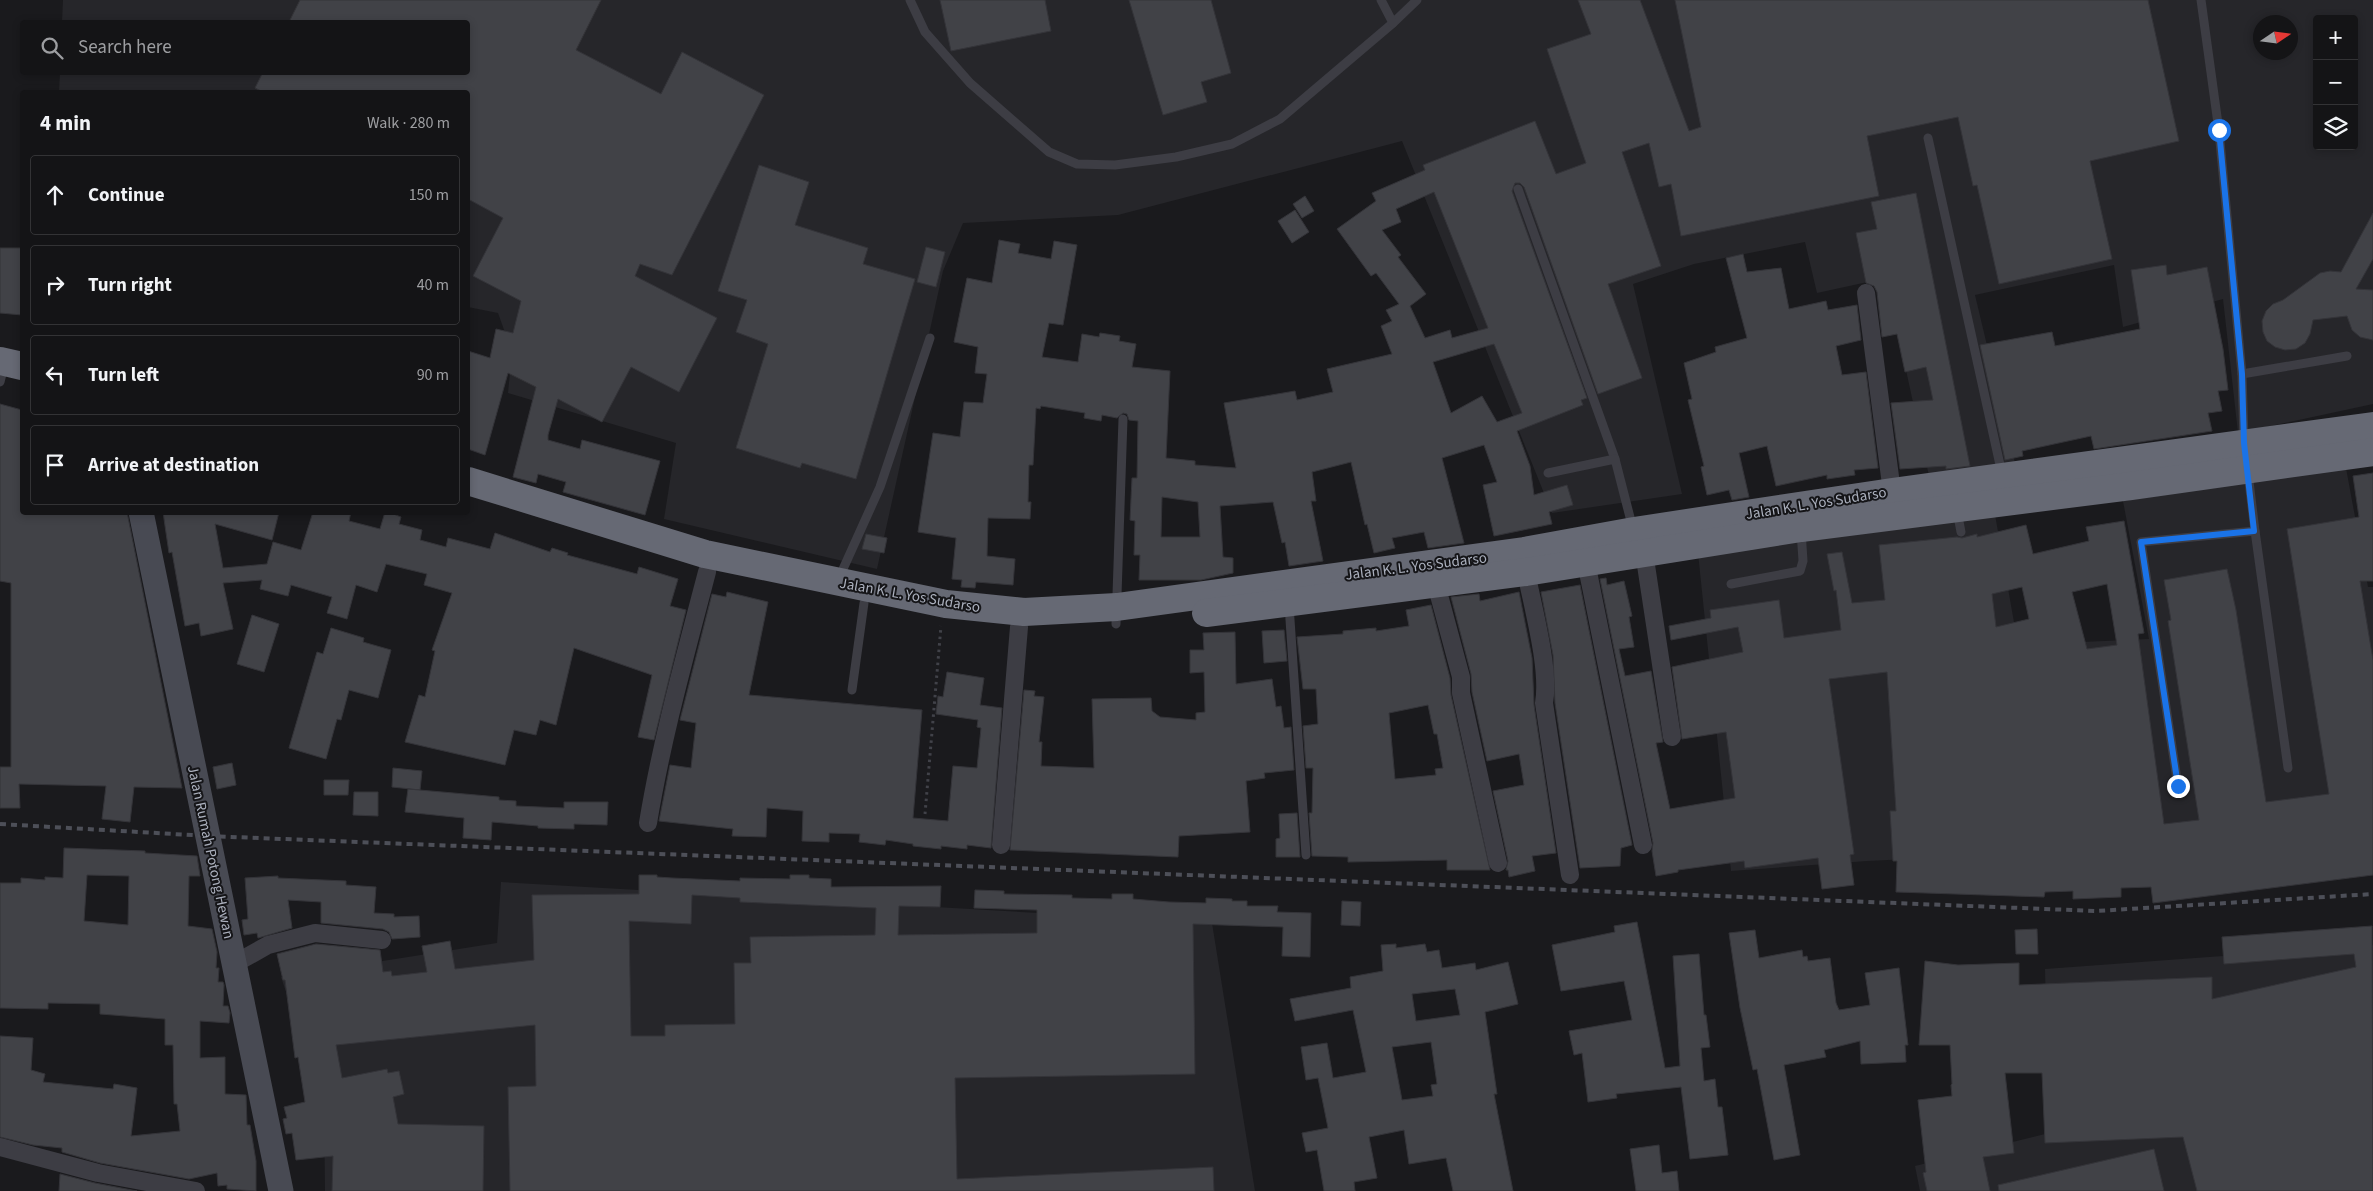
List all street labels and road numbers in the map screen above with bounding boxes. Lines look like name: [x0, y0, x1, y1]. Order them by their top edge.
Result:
street label: Jalan K. L. Yos Sudarso: [1744, 482, 1888, 525]
street label: Jalan K. L. Yos Sudarso: [1344, 547, 1488, 586]
street label: Jalan K. L. Yos Sudarso: [838, 573, 982, 618]
street label: Jalan Rumah Potong Hewan: [182, 764, 239, 941]

